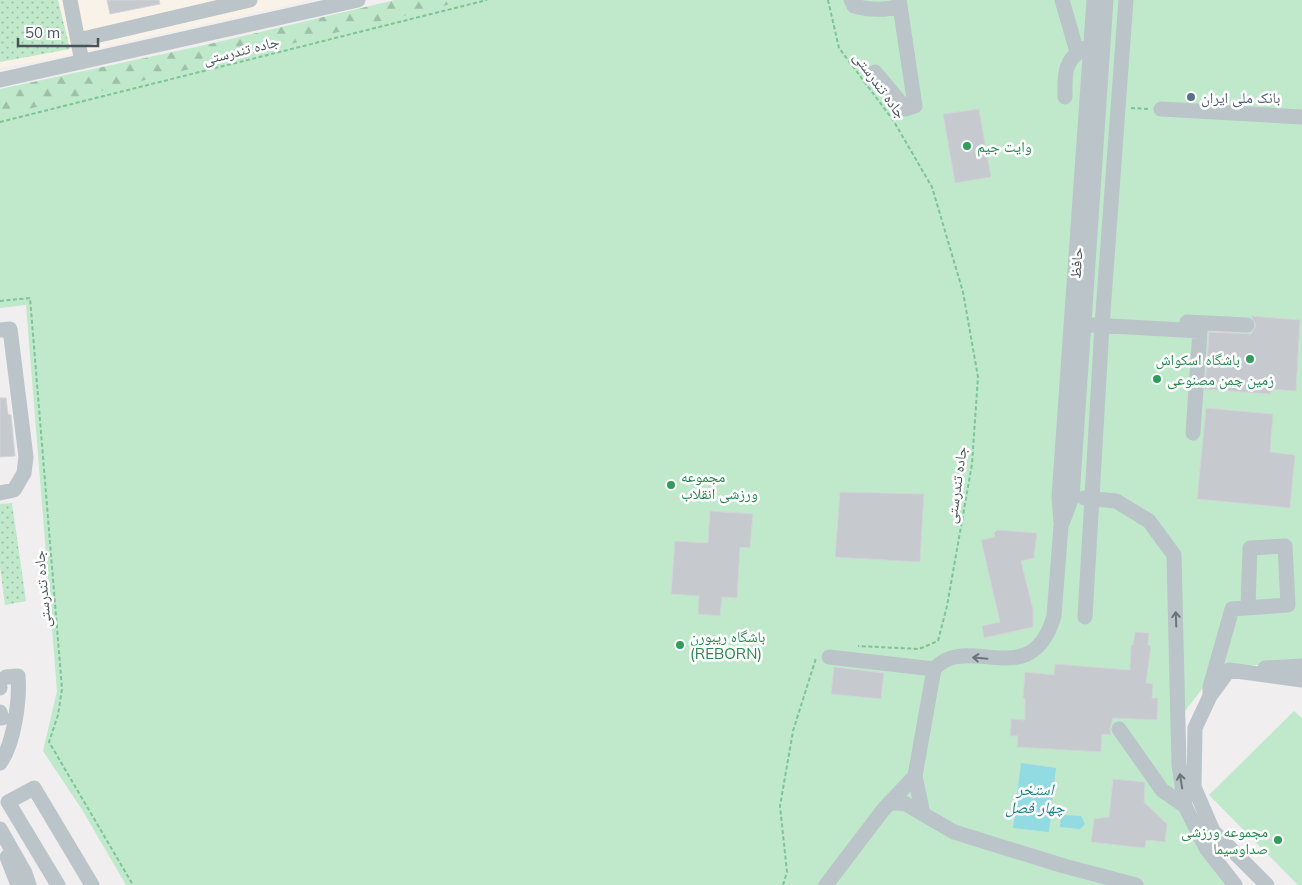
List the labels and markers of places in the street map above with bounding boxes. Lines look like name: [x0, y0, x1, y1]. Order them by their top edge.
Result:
place label: بانک ملی ایران: [1201, 88, 1280, 108]
marker: بانک ملی ایران: [1185, 91, 1197, 103]
place label: وایت جیم: [977, 137, 1032, 157]
marker: وایت جیم: [961, 140, 973, 152]
place label: باشگاه اسکواش: [1155, 350, 1240, 370]
marker: باشگاه اسکواش: [1244, 353, 1256, 365]
place label: زمین چمن مصنوعی: [1167, 370, 1274, 390]
marker: زمین چمن مصنوعی: [1151, 373, 1163, 385]
place label: مجموعه ورزشی انقلاب: [681, 467, 758, 504]
marker: مجموعه ورزشی انقلاب: [665, 479, 677, 491]
place label: باشگاه ریبورن (REBORN): [690, 627, 765, 663]
marker: باشگاه ریبورن (REBORN): [674, 639, 686, 651]
place label: مجموعه ورزشی صداوسیما: [1181, 822, 1268, 858]
marker: مجموعه ورزشی صداوسیما: [1272, 834, 1284, 846]

